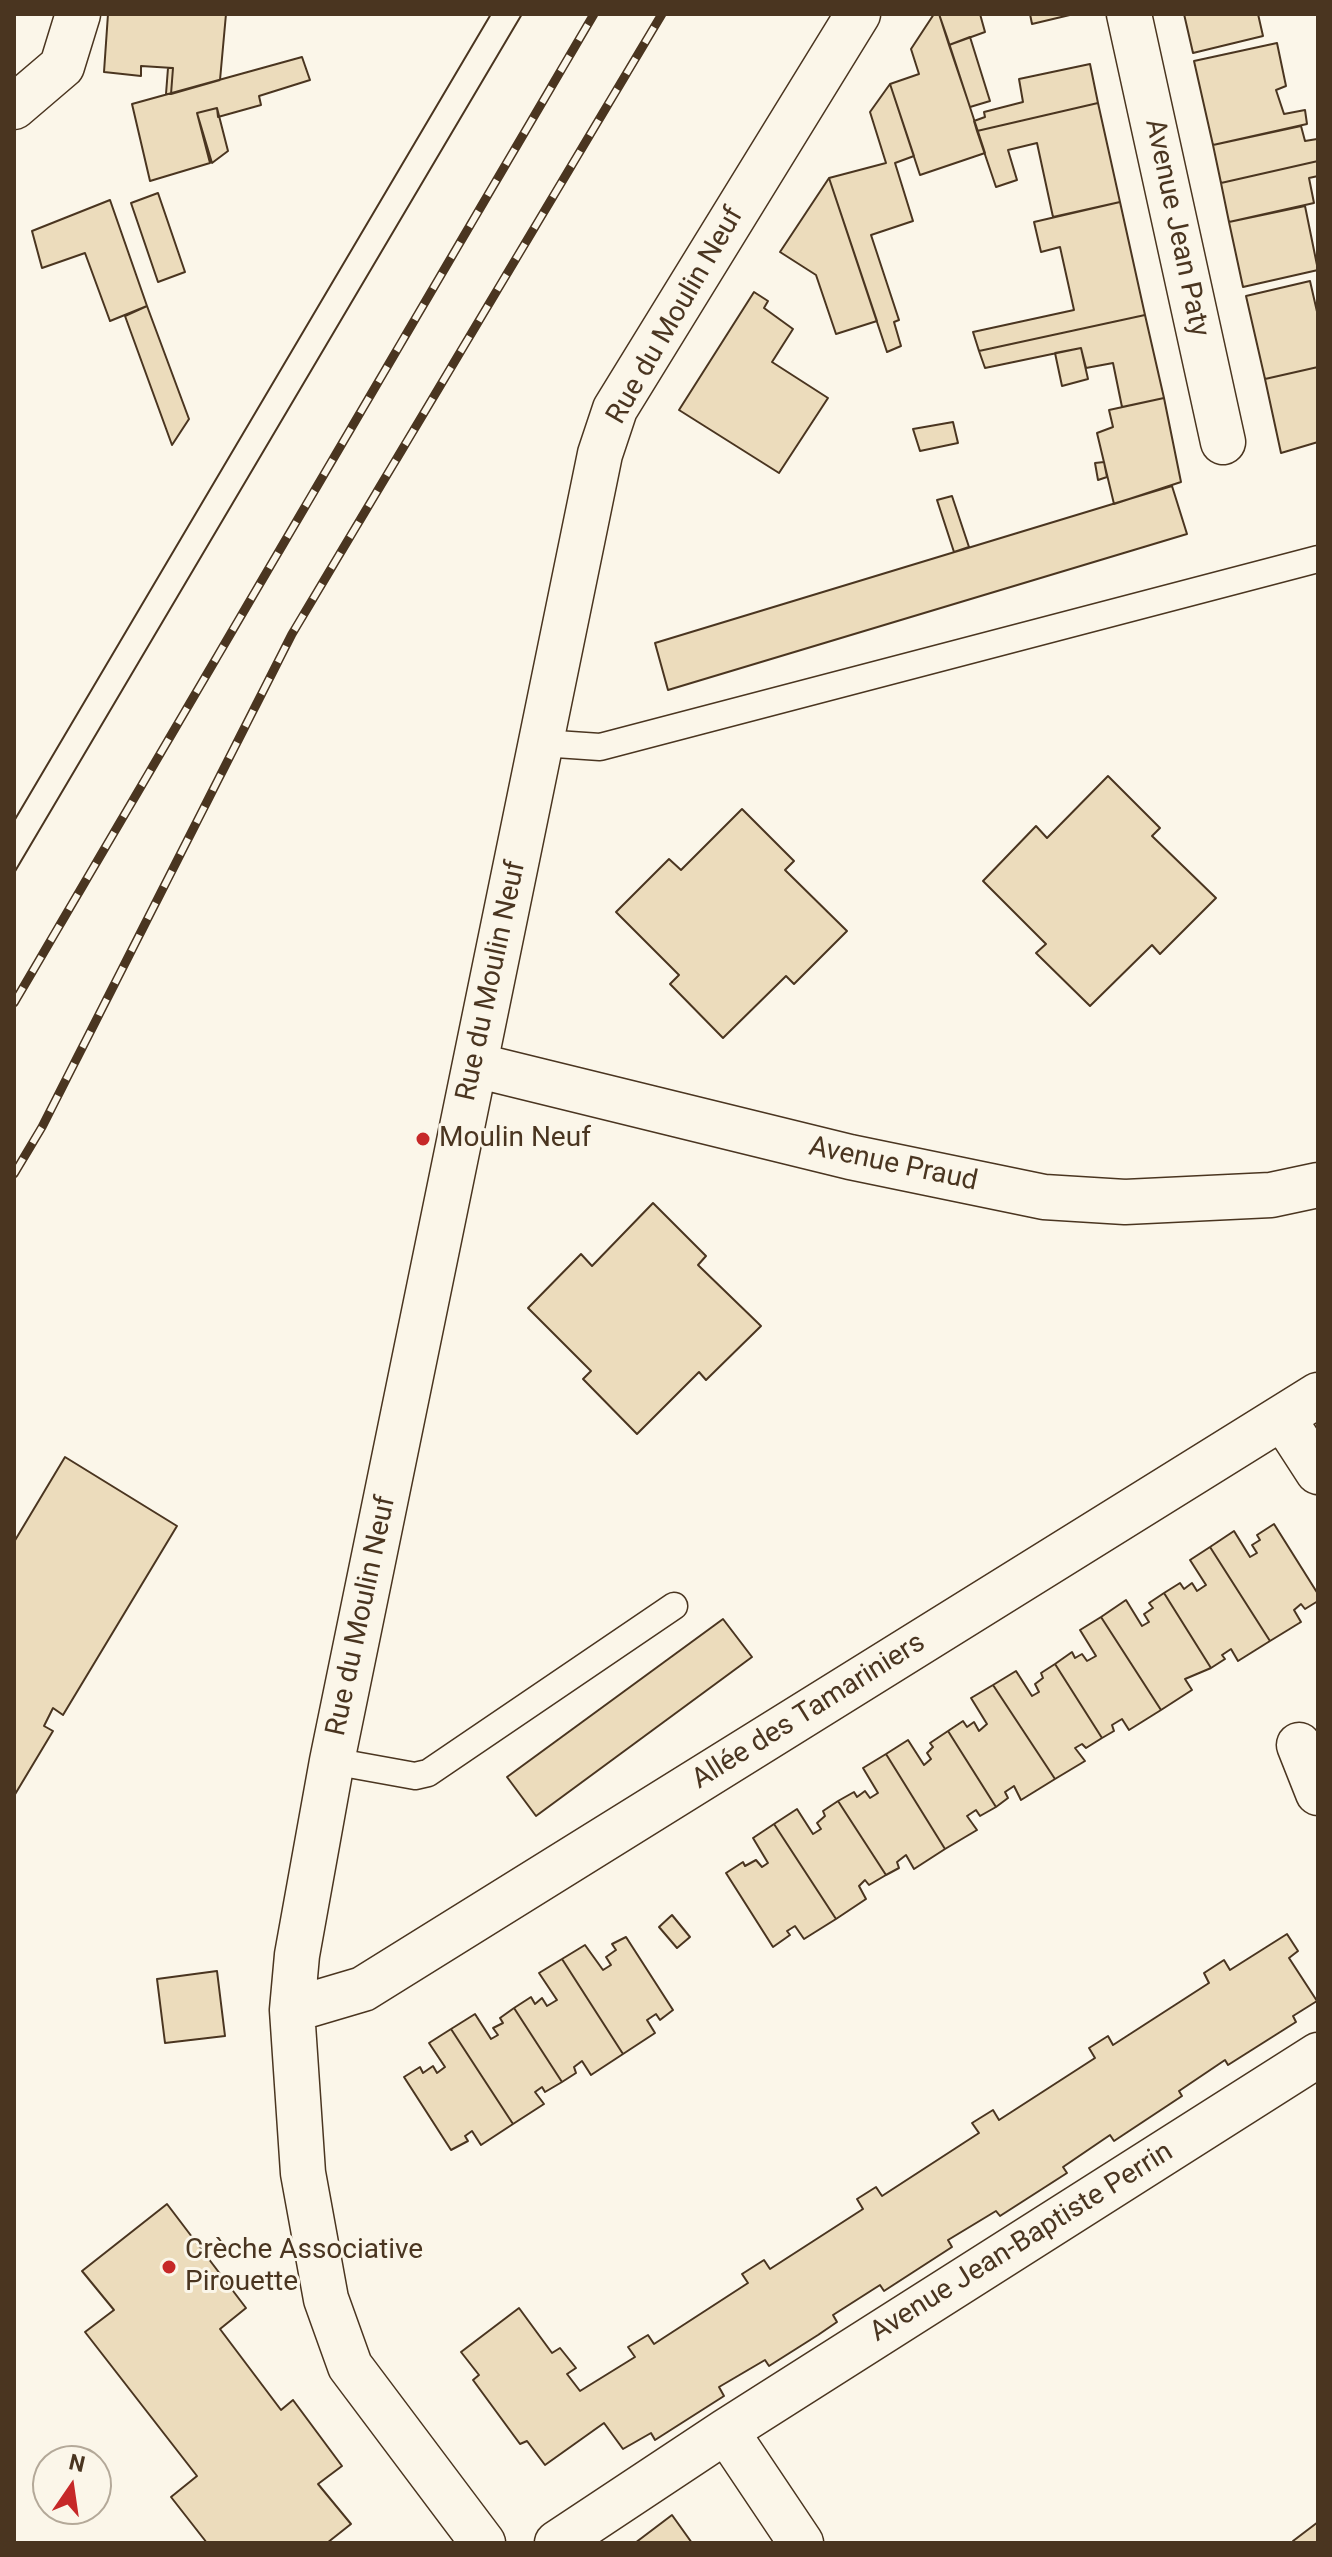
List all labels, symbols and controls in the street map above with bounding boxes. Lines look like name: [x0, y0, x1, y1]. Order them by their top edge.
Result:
street label: Avenue Jean Paty: [1137, 116, 1215, 340]
street label: Rue du Moulin Neuf: [600, 202, 752, 430]
street label: Rue du Moulin Neuf: [450, 858, 534, 1104]
place label: Moulin Neuf: [439, 1122, 591, 1156]
marker: Moulin Neuf: [414, 1130, 432, 1148]
street label: Avenue Praud: [806, 1131, 980, 1199]
street label: Rue du Moulin Neuf: [320, 1493, 404, 1739]
street label: Allée des Tamariniers: [686, 1627, 932, 1797]
street label: Avenue Jean-Baptiste Perrin: [864, 2136, 1180, 2350]
place label: Crèche Associative Pirouette: [185, 2234, 423, 2300]
marker: Crèche Associative Pirouette: [160, 2258, 178, 2276]
north arrow: [32, 2445, 112, 2525]
text: N: [67, 2449, 87, 2477]

